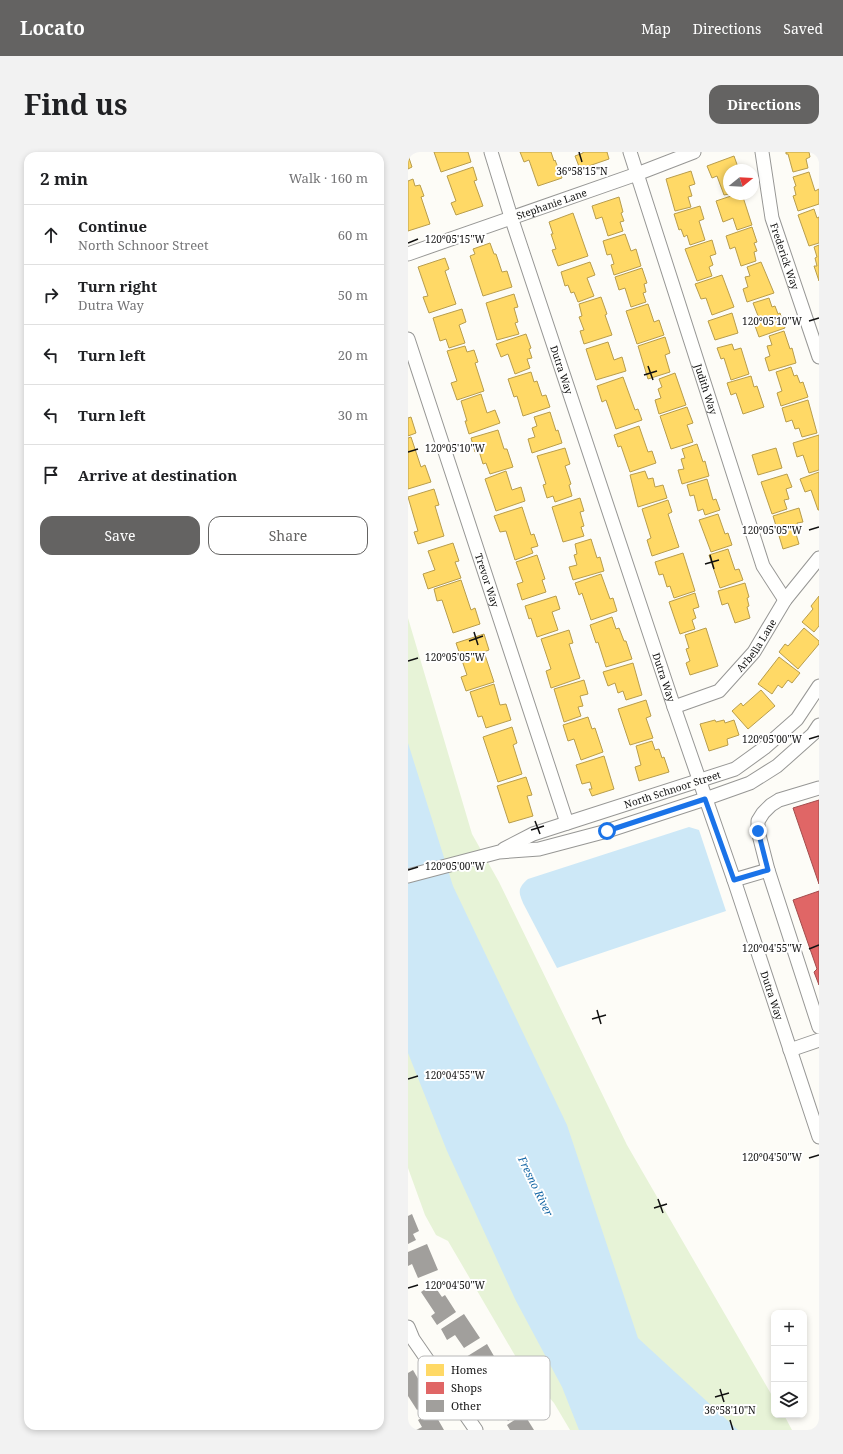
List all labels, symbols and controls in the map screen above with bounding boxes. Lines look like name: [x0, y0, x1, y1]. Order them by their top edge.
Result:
text: Locato: [20, 15, 85, 41]
text: Map: [641, 19, 671, 38]
text: Directions: [693, 19, 761, 38]
text: Saved: [783, 19, 823, 38]
text: Find us: [24, 85, 128, 123]
button: Directions: [709, 85, 819, 124]
text: 36°58'15"N: [556, 164, 608, 178]
north arrow: [723, 164, 759, 200]
text: 2 min: [40, 167, 88, 190]
text: Walk · 160 m: [289, 169, 368, 187]
street label: Stephanie Lane: [514, 185, 589, 223]
text: Continue: [78, 216, 147, 236]
street label: Frederick Way: [767, 221, 803, 292]
icon: ahead: [40, 224, 62, 246]
text: 60 m: [338, 226, 368, 244]
text: 120°05'15"W: [425, 232, 485, 246]
text: North Schnoor Street: [78, 236, 209, 254]
text: Turn right: [78, 276, 157, 296]
icon: right: [40, 284, 62, 306]
text: 50 m: [338, 286, 368, 304]
text: Dutra Way: [78, 296, 144, 314]
text: 120°05'10"W: [742, 314, 802, 328]
street label: Dutra Way: [547, 343, 577, 396]
icon: left: [40, 344, 62, 366]
text: Turn left: [78, 345, 146, 365]
text: 20 m: [338, 346, 368, 364]
street label: Judith Way: [691, 361, 721, 417]
icon: left: [40, 404, 62, 426]
text: Turn left: [78, 405, 146, 425]
text: 30 m: [338, 406, 368, 424]
text: 120°05'10"W: [425, 441, 485, 455]
icon: arrive: [40, 464, 62, 486]
text: Arrive at destination: [78, 465, 237, 485]
button: Save: [40, 516, 200, 555]
button: Share: [208, 516, 368, 555]
text: 120°05'05"W: [742, 523, 802, 537]
street label: Trevor Way: [472, 552, 503, 609]
street label: Arbella Lane: [733, 616, 779, 674]
text: 120°05'05"W: [425, 650, 485, 664]
street label: Dutra Way: [649, 651, 679, 704]
text: 120°05'00"W: [742, 732, 802, 746]
street label: North Schnoor Street: [622, 767, 723, 811]
route start: [598, 822, 616, 840]
route end: [749, 822, 767, 840]
text: 120°05'00"W: [425, 859, 485, 873]
text: 120°04'55"W: [742, 941, 802, 955]
street label: Dutra Way: [758, 969, 787, 1022]
text: 120°04'55"W: [425, 1068, 485, 1082]
text: 120°04'50"W: [742, 1150, 802, 1164]
water label: Fresno River: [515, 1153, 557, 1219]
text: 120°04'50"W: [425, 1278, 485, 1292]
map controls: [771, 1310, 807, 1418]
button: +: [771, 1310, 807, 1346]
button: −: [771, 1346, 807, 1382]
legend: [418, 1356, 550, 1420]
text: Homes: [451, 1362, 487, 1377]
text: Shops: [451, 1380, 482, 1395]
button: layers: [771, 1382, 807, 1418]
text: Other: [451, 1398, 482, 1413]
text: 36°58'10"N: [704, 1403, 756, 1417]

